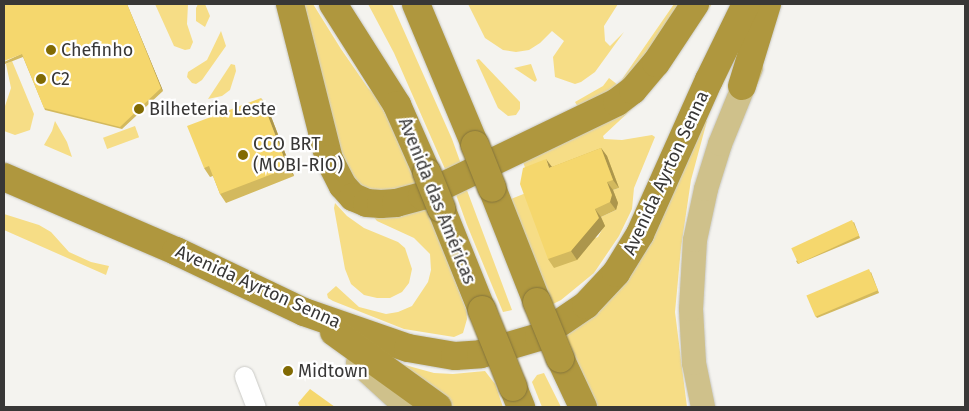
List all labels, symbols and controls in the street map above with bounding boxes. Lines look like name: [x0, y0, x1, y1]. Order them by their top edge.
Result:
place label: Chefinho: [61, 39, 133, 61]
marker: Chefinho: [45, 44, 57, 56]
place label: C2: [51, 68, 70, 90]
marker: C2: [35, 73, 47, 85]
street label: Avenida Ayrton Senna: [618, 88, 714, 258]
place label: Bilheteria Leste: [149, 98, 276, 120]
marker: Bilheteria Leste: [133, 103, 145, 115]
street label: Avenida das Américas: [394, 115, 480, 287]
place label: CCO BRT (MOBI-RIO): [253, 134, 343, 176]
marker: CCO BRT (MOBI-RIO): [237, 149, 249, 161]
street label: Avenida Ayrton Senna: [172, 241, 344, 333]
place label: Midtown: [298, 360, 368, 382]
marker: Midtown: [282, 365, 294, 377]

